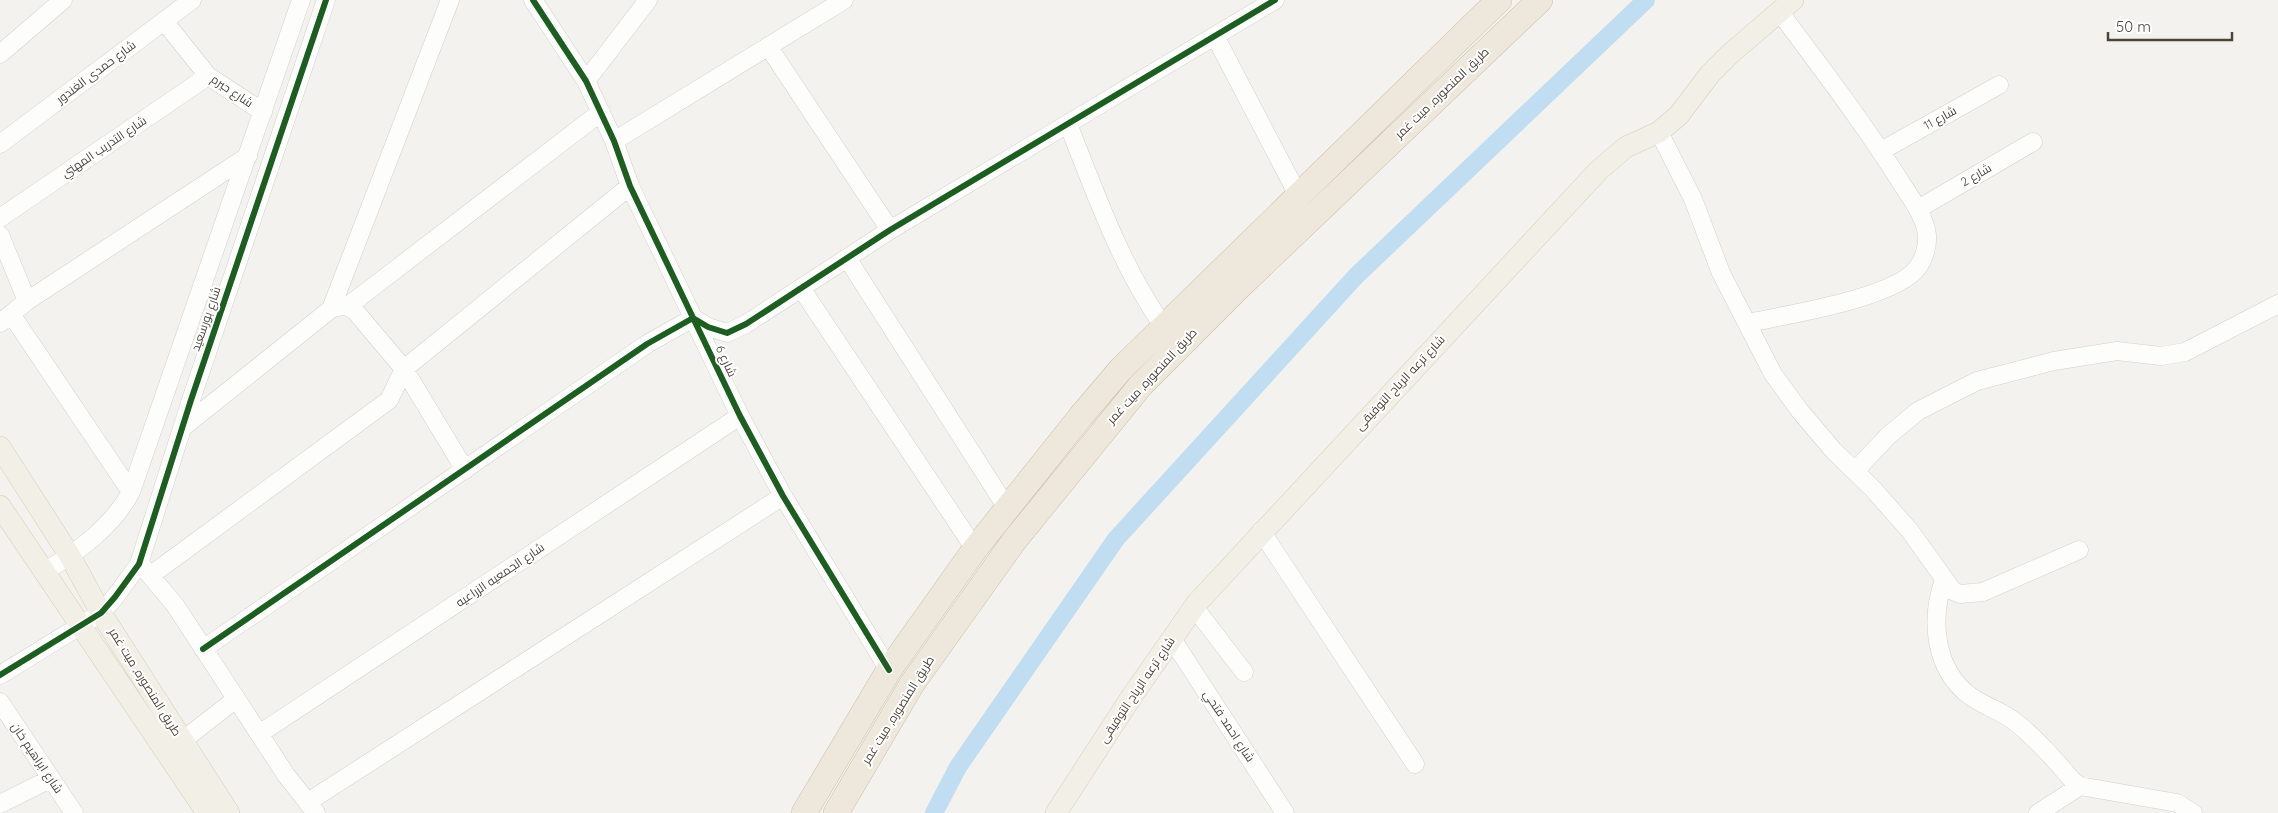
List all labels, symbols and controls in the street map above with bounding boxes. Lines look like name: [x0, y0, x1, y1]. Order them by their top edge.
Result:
scale bar: [2108, 10, 2232, 42]
text: 50 m: [2116, 17, 2151, 36]
street label: شارع حمدى الغندور: [52, 37, 139, 108]
street label: طريق المنصوره, ميت غمر: [1391, 44, 1492, 142]
street label: شارع حيرم: [208, 71, 256, 111]
street label: شارع 11: [1921, 102, 1959, 134]
street label: شارع التدريب المهني: [58, 113, 151, 183]
street label: شارع 2: [1958, 160, 1994, 190]
street label: شارع بورسعيد: [187, 285, 225, 353]
street label: طريق المنصوره, ميت غمر: [1103, 325, 1200, 427]
street label: شارع ترعه الرياح التوفيقى: [1352, 332, 1448, 434]
street label: شارع 6: [712, 343, 740, 379]
street label: شارع الجمعيه الزراعيه: [452, 539, 548, 611]
street label: طريق المنصوره, ميت غمر: [105, 624, 185, 739]
street label: شارع ترعه الرياح التوفيقى: [1095, 634, 1179, 746]
street label: طريق المنصوره, ميت غمر: [858, 653, 937, 768]
street label: شارع احمد فتحي: [1198, 687, 1258, 766]
street label: شارع ابراهيم خان: [7, 719, 67, 797]

